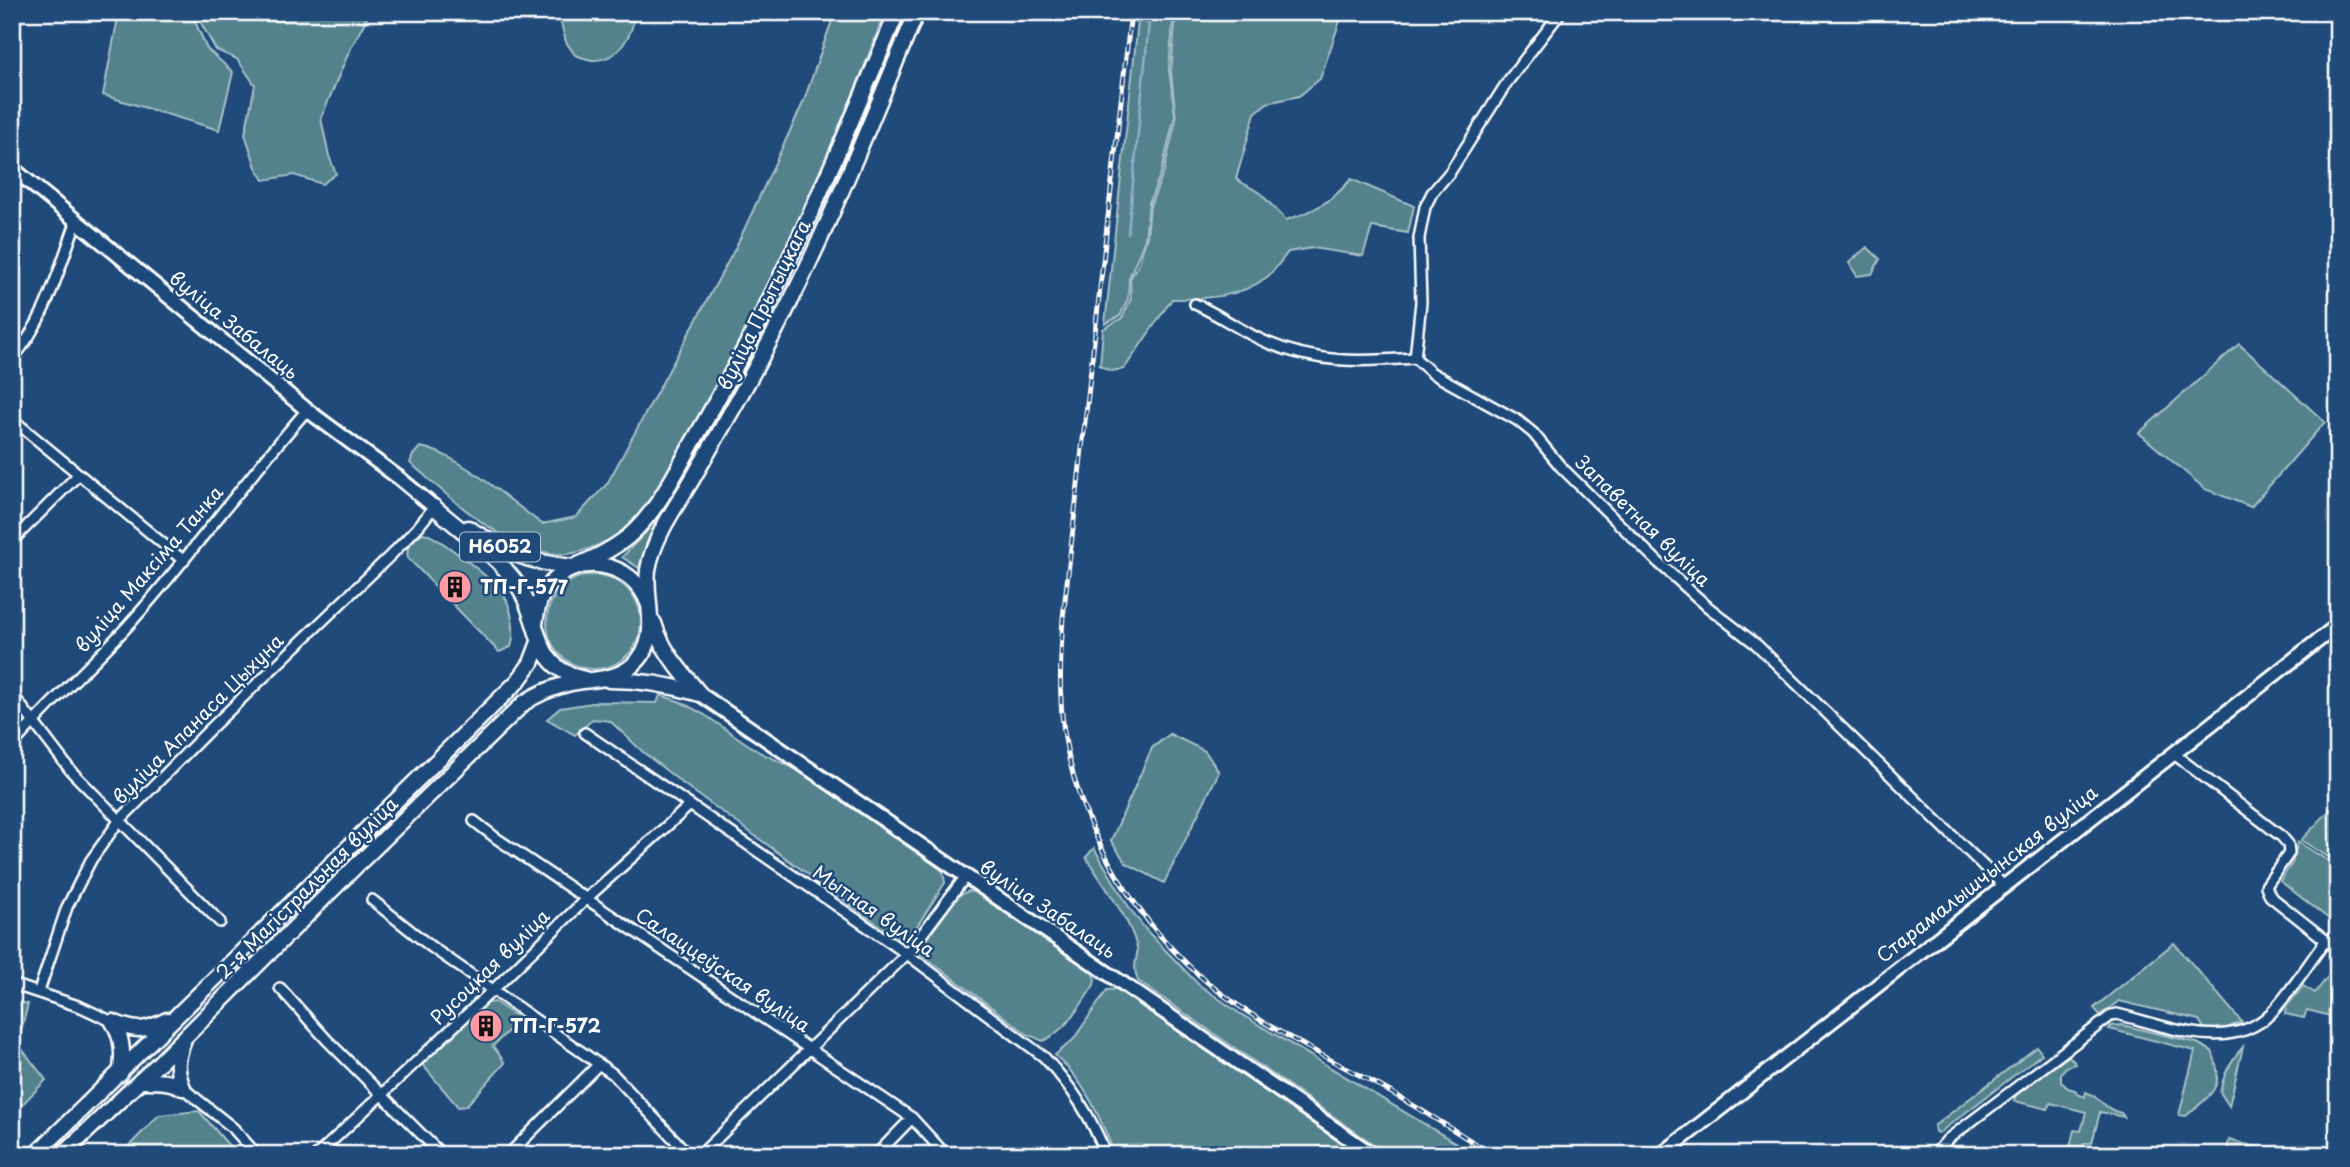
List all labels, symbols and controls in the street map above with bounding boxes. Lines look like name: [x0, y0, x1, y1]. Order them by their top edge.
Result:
street label: вуліца Прытыцкага: [710, 214, 817, 395]
street label: вуліца Забалаць: [164, 263, 306, 385]
street label: Запаветная вуліца: [1570, 448, 1718, 593]
street label: вуліца Максіма Танка: [68, 479, 229, 658]
road number: Н6052: [460, 532, 540, 562]
building icon: ТП-Г-577: [436, 568, 474, 606]
place label: ТП-Г-577: [480, 572, 568, 600]
street label: вуліца Апанаса Цыхуна: [105, 626, 289, 810]
street label: Старамалышчынская вуліца: [1870, 778, 2103, 969]
street label: 2-я Магістральная вуліца: [209, 790, 404, 985]
street label: вуліца Забалаць: [975, 852, 1123, 964]
street label: Мытная вуліца: [808, 857, 942, 963]
street label: Салаццеўская вуліца: [631, 900, 817, 1038]
street label: Русоцкая вуліца: [423, 902, 556, 1031]
building icon: ТП-Г-572: [467, 1007, 505, 1045]
place label: ТП-Г-572: [510, 1011, 601, 1039]

